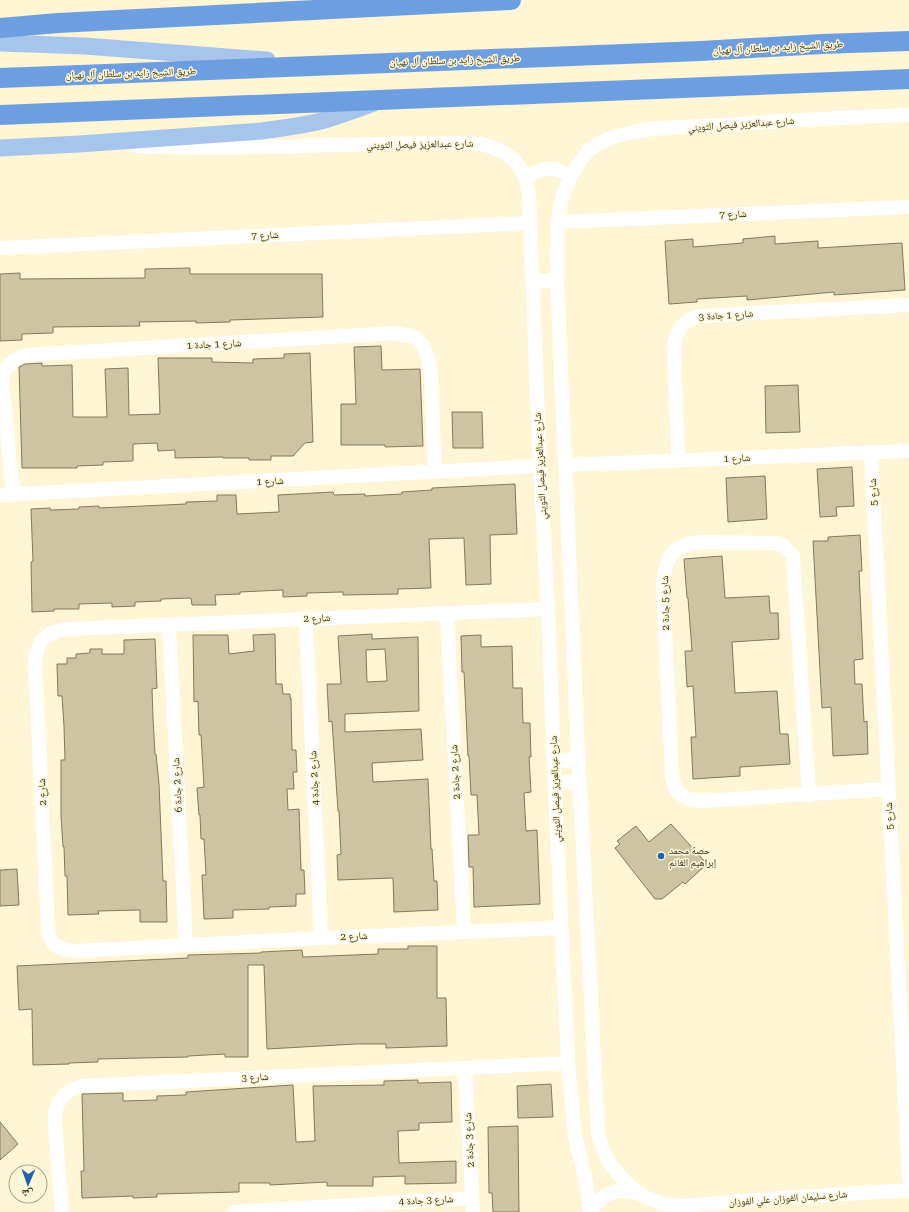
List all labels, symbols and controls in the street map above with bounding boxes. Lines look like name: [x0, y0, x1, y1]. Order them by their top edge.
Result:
street label: طريق الشيخ زايد بن سلطان آل نهيان: [712, 38, 844, 57]
street label: طريق الشيخ زايد بن سلطان آل نهيان: [390, 52, 521, 69]
street label: طريق الشيخ زايد بن سلطان آل نهيان: [66, 65, 197, 82]
street label: شارع عبدالعزيز فيصل الثويني: [687, 115, 795, 136]
street label: شارع عبدالعزيز فيصل الثويني: [366, 138, 474, 153]
street label: شارع 7: [719, 208, 747, 221]
street label: شارع 7: [251, 229, 279, 242]
street label: شارع 1 جادة 3: [698, 308, 754, 323]
street label: شارع 1 جادة 1: [186, 337, 242, 352]
street label: شارع عبدالعزيز فيصل الثويني: [532, 412, 551, 520]
street label: شارع 1: [723, 452, 751, 465]
street label: شارع 1: [256, 475, 284, 488]
street label: شارع 5: [867, 478, 880, 506]
street label: شارع 5 جادة 2: [659, 575, 672, 631]
street label: شارع 2: [303, 612, 331, 625]
street label: شارع عبدالعزيز فيصل الثويني: [548, 735, 565, 843]
street label: شارع 2 جادة 2: [448, 744, 463, 800]
street label: شارع 2 جادة 4: [307, 750, 322, 806]
street label: شارع 2 جادة 6: [170, 757, 185, 813]
street label: شارع 2: [36, 778, 49, 806]
street label: شارع 5: [883, 802, 896, 830]
place label: حصة محمد إبراهيم الغانم: [669, 845, 717, 870]
marker: حصة محمد إبراهيم الغانم: [656, 851, 666, 861]
street label: شارع 2: [340, 930, 368, 943]
street label: شارع 3: [241, 1071, 269, 1084]
street label: شارع 3 جادة 2: [462, 1112, 477, 1168]
north arrow: [8, 1164, 48, 1204]
text: ش: [21, 1186, 34, 1200]
street label: شارع سليمان الفوزان علي الفوزان: [728, 1188, 848, 1210]
street label: شارع 3 جادة 4: [398, 1193, 454, 1208]

